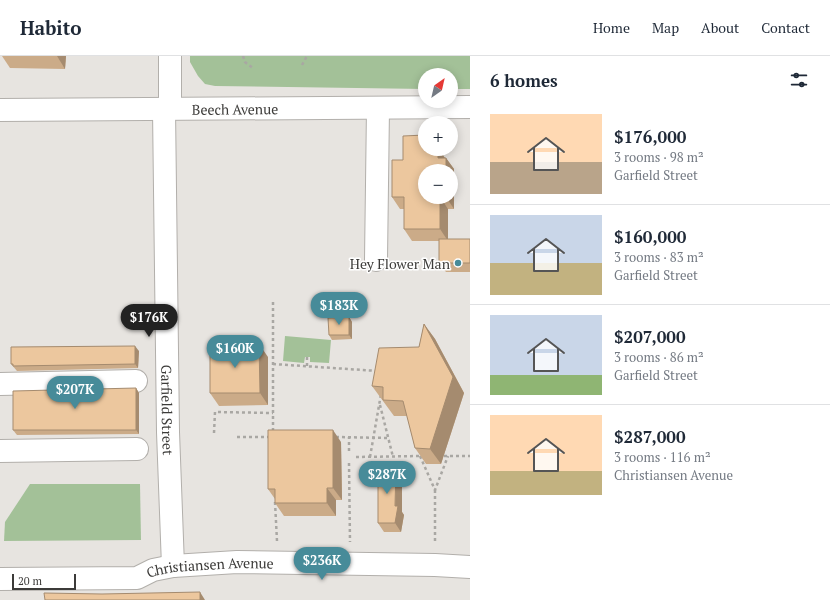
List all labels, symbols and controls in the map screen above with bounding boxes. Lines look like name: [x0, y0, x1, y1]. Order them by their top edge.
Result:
text: Habito: [20, 15, 82, 40]
text: Home: [593, 18, 630, 37]
text: Map: [652, 18, 679, 37]
text: About: [701, 18, 739, 37]
text: Contact: [761, 18, 810, 37]
north arrow: [418, 68, 458, 108]
map controls: [418, 68, 458, 204]
text: 6 homes: [490, 69, 558, 92]
icon: filters: [788, 69, 810, 91]
street label: Beech Avenue: [192, 99, 278, 118]
button: +: [418, 116, 458, 156]
text: $176,000: [614, 125, 686, 148]
icon: home: [522, 130, 570, 178]
text: 3 rooms · 98 m²: [614, 148, 704, 166]
button: −: [418, 164, 458, 204]
text: Garfield Street: [614, 166, 698, 184]
text: $160,000: [614, 225, 686, 248]
icon: home: [522, 231, 570, 279]
text: 3 rooms · 83 m²: [614, 248, 704, 266]
place label: Hey Flower Man: [350, 254, 451, 273]
marker: Hey Flower Man: [453, 258, 463, 268]
text: Garfield Street: [614, 266, 698, 284]
pin: $183K: [311, 292, 367, 326]
text: $183K: [320, 296, 358, 314]
pin: $176K: [121, 304, 177, 338]
text: $176K: [130, 308, 168, 326]
text: $207,000: [614, 325, 686, 348]
icon: home: [522, 331, 570, 379]
pin: $160K: [207, 335, 263, 369]
text: $160K: [216, 339, 254, 357]
text: 3 rooms · 86 m²: [614, 348, 704, 366]
street label: Garfield Street: [158, 365, 178, 456]
text: Garfield Street: [614, 366, 698, 384]
pin: $207K: [47, 376, 103, 410]
text: $207K: [56, 380, 94, 398]
text: $287,000: [614, 425, 686, 448]
icon: home: [522, 431, 570, 479]
text: 3 rooms · 116 m²: [614, 448, 711, 466]
pin: $287K: [359, 461, 415, 495]
text: $287K: [368, 465, 406, 483]
text: Christiansen Avenue: [614, 466, 733, 484]
pin: $236K: [294, 547, 350, 581]
text: $236K: [303, 551, 341, 569]
street label: Christiansen Avenue: [142, 552, 274, 582]
scale bar: [12, 572, 76, 591]
text: 20 m: [18, 574, 42, 588]

